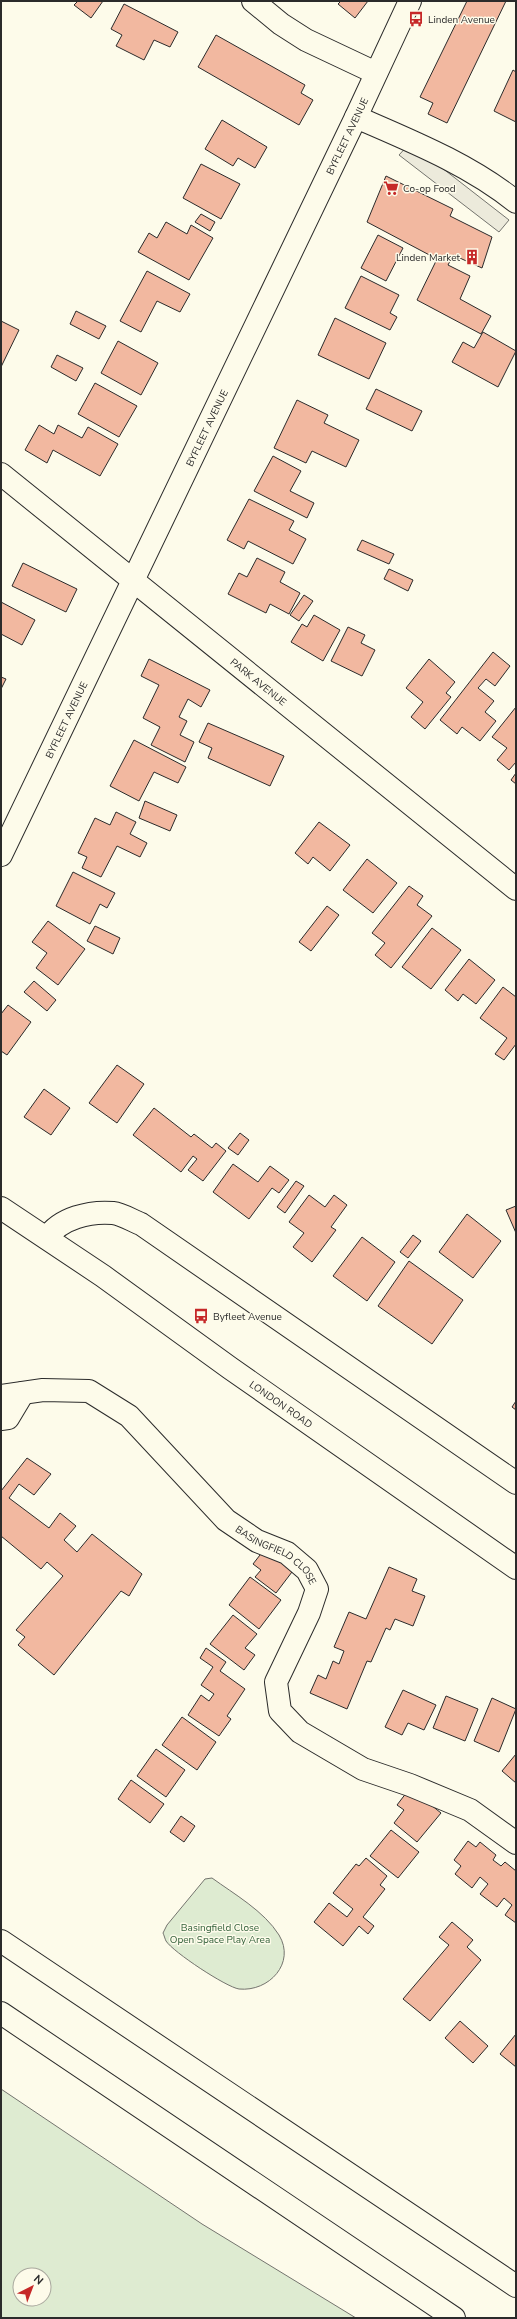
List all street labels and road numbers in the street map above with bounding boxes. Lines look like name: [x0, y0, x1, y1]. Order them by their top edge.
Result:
street label: BYFLEET AVENUE: [323, 95, 372, 177]
street label: BYFLEET AVENUE: [183, 387, 232, 469]
street label: PARK AVENUE: [227, 656, 289, 709]
street label: BYFLEET AVENUE: [42, 679, 91, 761]
street label: LONDON ROAD: [246, 1378, 315, 1432]
street label: BASINGFIELD CLOSE: [232, 1522, 319, 1587]

